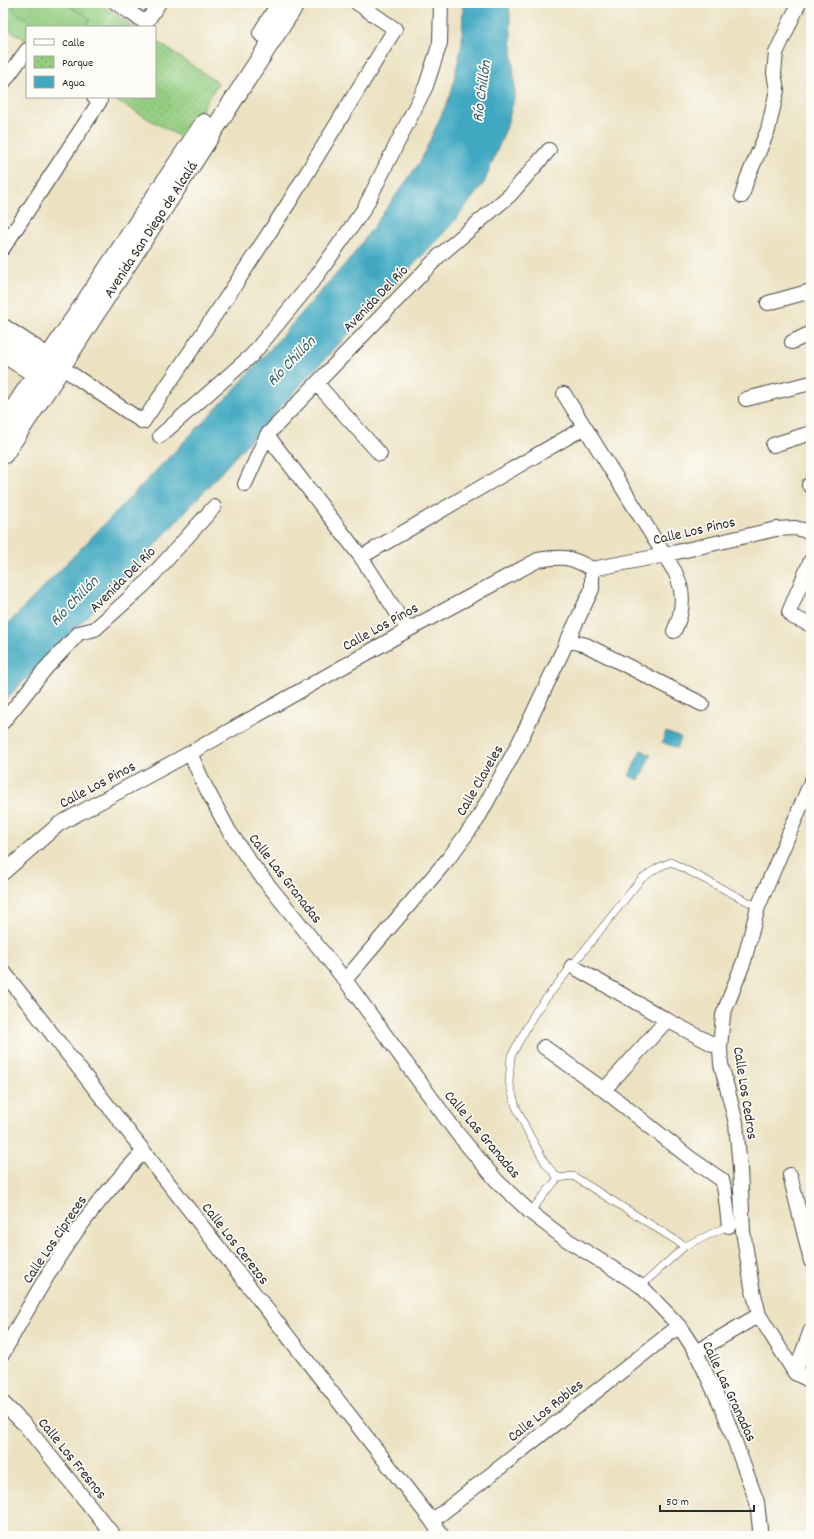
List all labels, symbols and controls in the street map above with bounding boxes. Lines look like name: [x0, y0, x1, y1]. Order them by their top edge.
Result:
legend: [26, 26, 156, 98]
text: Calle: [62, 35, 85, 52]
text: Parque: [62, 55, 93, 72]
water label: Río Chillón: [467, 59, 498, 124]
text: Agua: [62, 75, 85, 92]
street label: Avenida San Diego de Alcalá: [99, 157, 204, 303]
street label: Avenida Del Río: [339, 260, 415, 338]
water label: Río Chillón: [262, 331, 322, 392]
street label: Calle Los Pinos: [651, 512, 738, 552]
street label: Avenida Del Río: [85, 542, 162, 619]
water label: Río Chillón: [45, 571, 105, 632]
street label: Calle Los Pinos: [339, 598, 423, 658]
street label: Calle Claveles: [451, 741, 510, 821]
street label: Calle Los Pinos: [56, 756, 140, 815]
street label: Calle Las Granadas: [242, 829, 327, 929]
street label: Calle Los Cedros: [726, 1045, 762, 1141]
street label: Calle Las Granadas: [438, 1086, 525, 1184]
street label: Calle Los Cipreces: [18, 1192, 93, 1289]
street label: Calle Los Cerezos: [195, 1198, 274, 1290]
street label: Calle Las Granadas: [695, 1338, 761, 1446]
street label: Calle Los Robles: [504, 1375, 589, 1448]
street label: Calle Los Fresnos: [32, 1414, 111, 1505]
scale bar: [660, 1487, 754, 1513]
text: 50 m: [666, 1494, 689, 1511]

